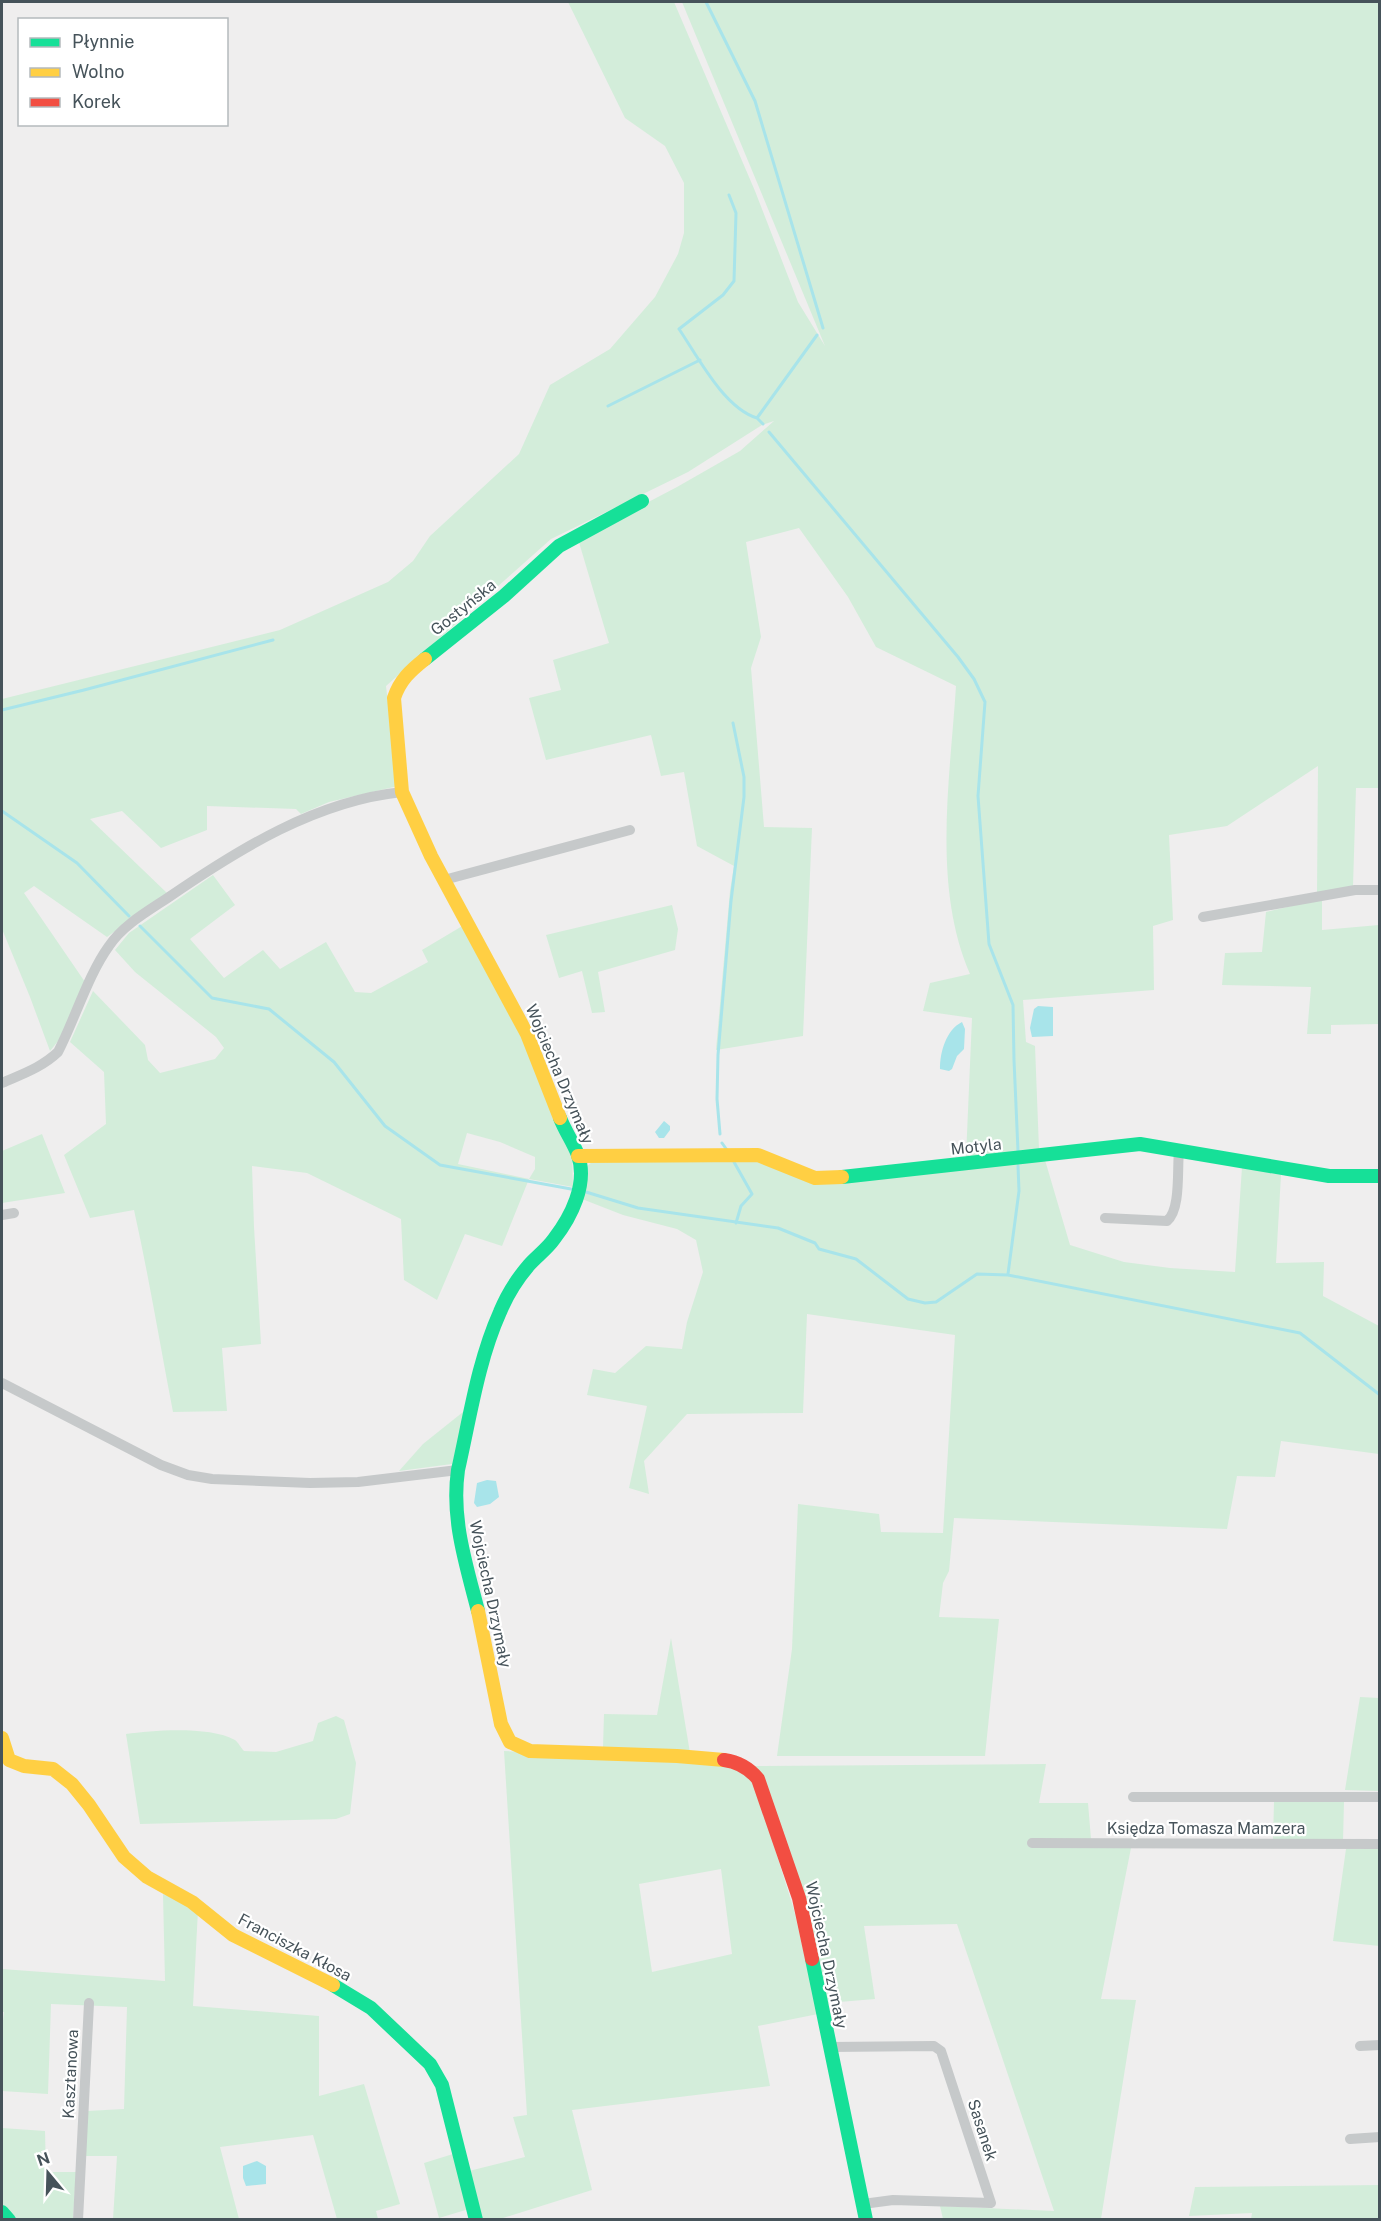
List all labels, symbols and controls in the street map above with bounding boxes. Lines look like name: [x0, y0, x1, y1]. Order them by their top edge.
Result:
legend: [18, 18, 228, 126]
text: Płynnie: [72, 31, 135, 52]
text: Wolno: [72, 61, 124, 82]
text: Korek: [72, 91, 121, 112]
street label: Gostyńska: [427, 575, 500, 639]
street label: Wojciecha Drzymały: [521, 1001, 598, 1147]
street label: Motyla: [950, 1134, 1002, 1159]
street label: Wojciecha Drzymały: [466, 1519, 515, 1670]
street label: Księdza Tomasza Mamzera: [1107, 1819, 1305, 1838]
street label: Wojciecha Drzymały: [802, 1880, 851, 2031]
street label: Franciszka Kłosa: [235, 1910, 355, 1985]
street label: Kasztanowa: [59, 2029, 82, 2119]
street label: Sasanek: [964, 2097, 1001, 2163]
north arrow: [18, 2143, 78, 2203]
text: N: [34, 2148, 52, 2170]

